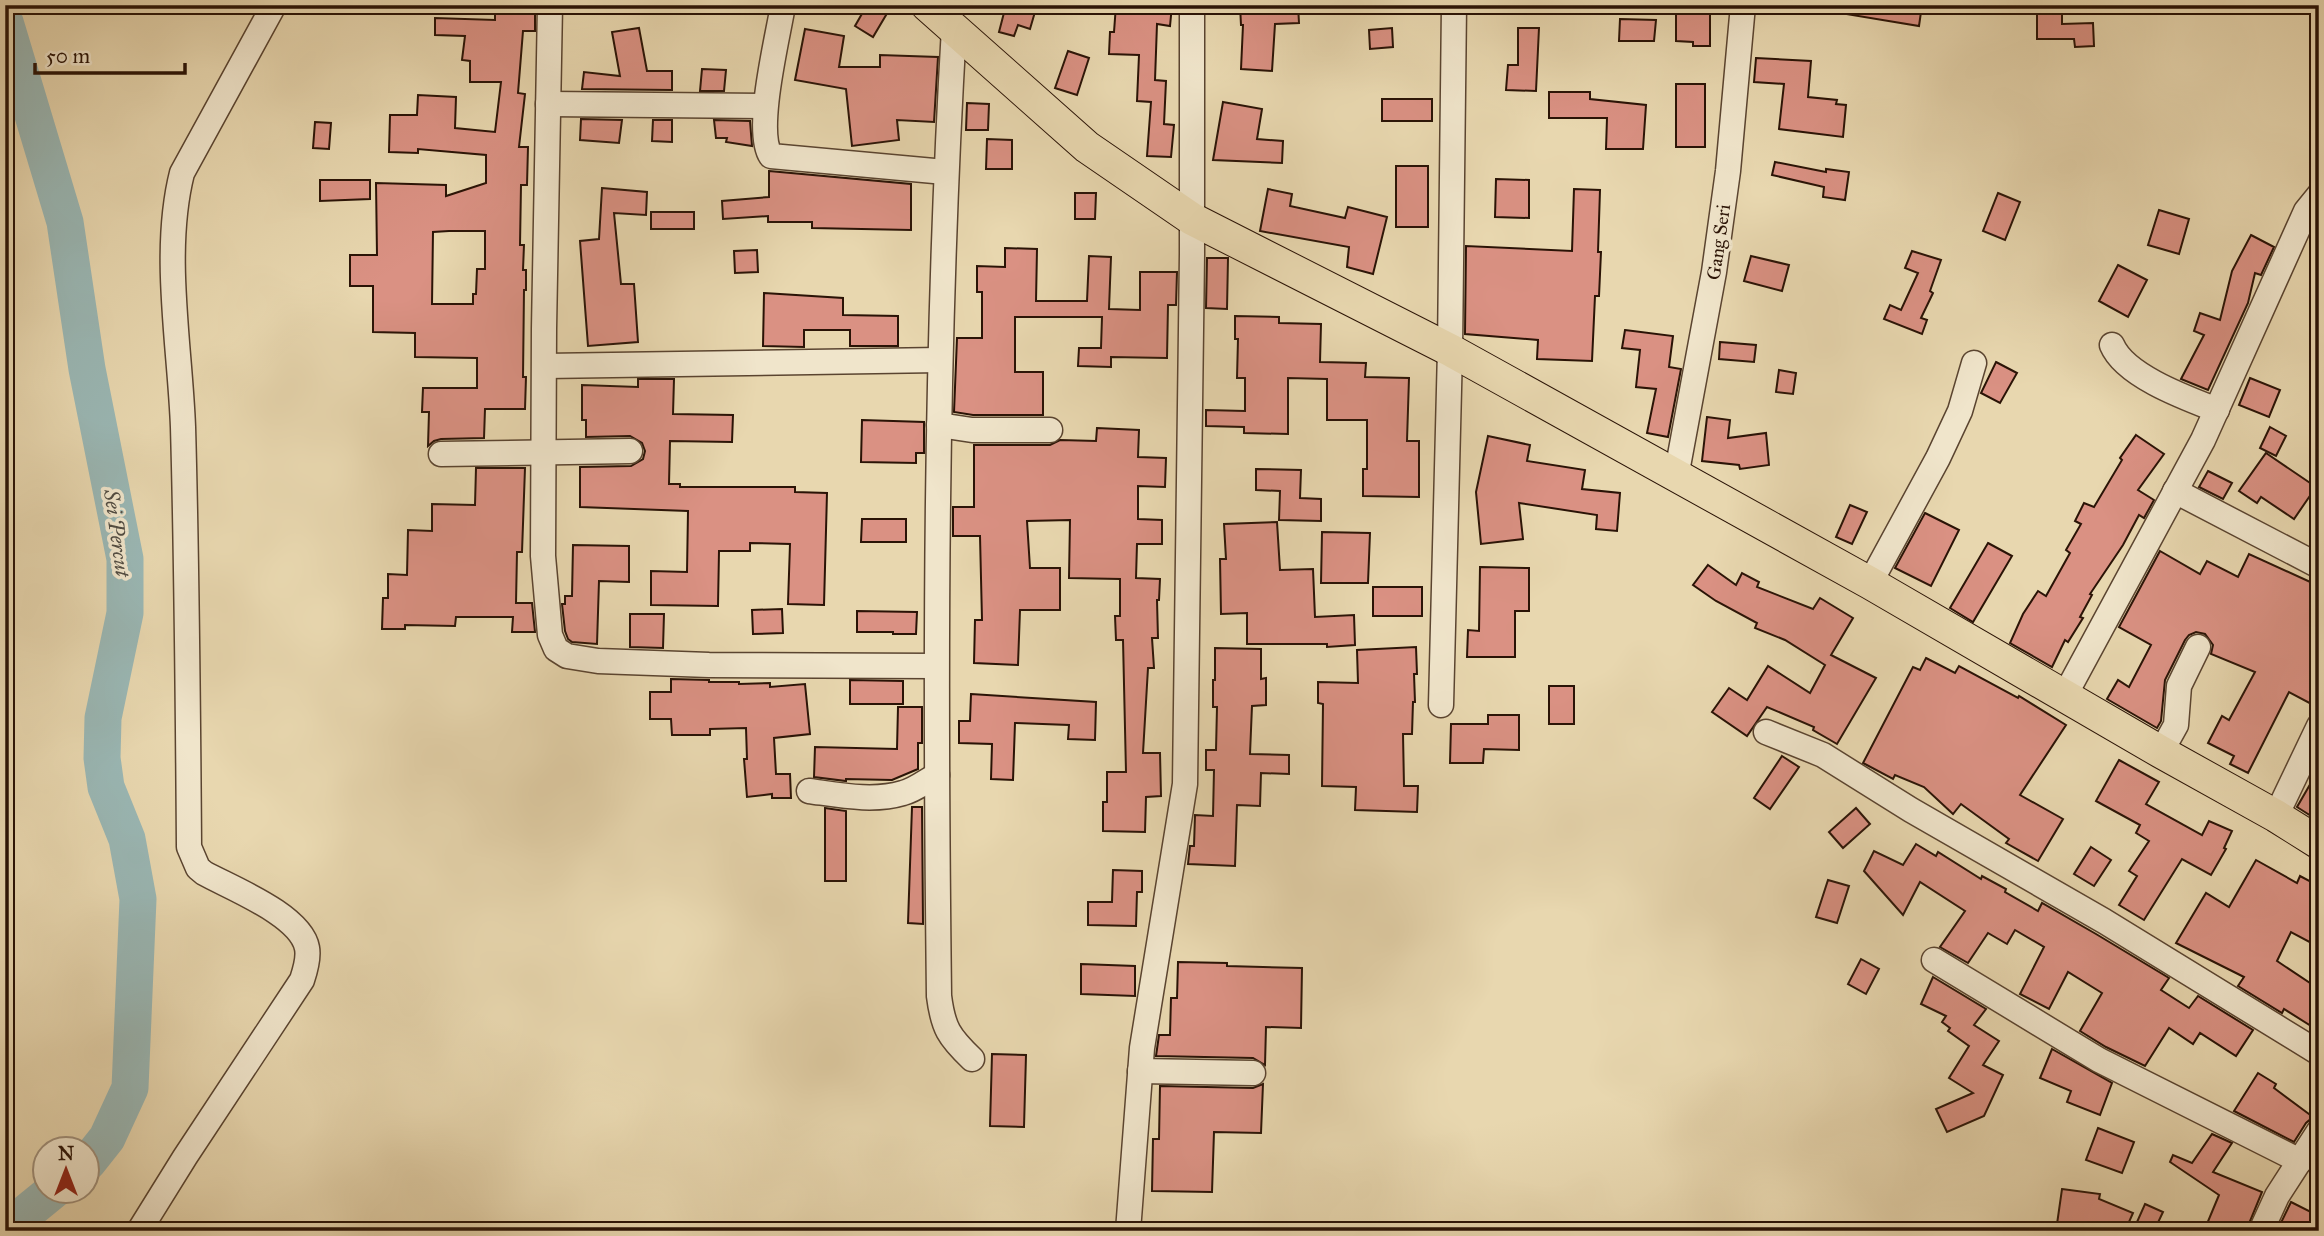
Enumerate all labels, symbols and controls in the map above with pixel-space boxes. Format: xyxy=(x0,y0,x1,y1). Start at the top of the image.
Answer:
scale bar xyxy=(35,32,186,76)
text: 50 m xyxy=(46,43,91,69)
street label: Gang Seri xyxy=(1702,203,1736,282)
water label: Sei Percut xyxy=(98,487,136,580)
north arrow xyxy=(32,1134,102,1204)
text: N xyxy=(58,1142,74,1165)

